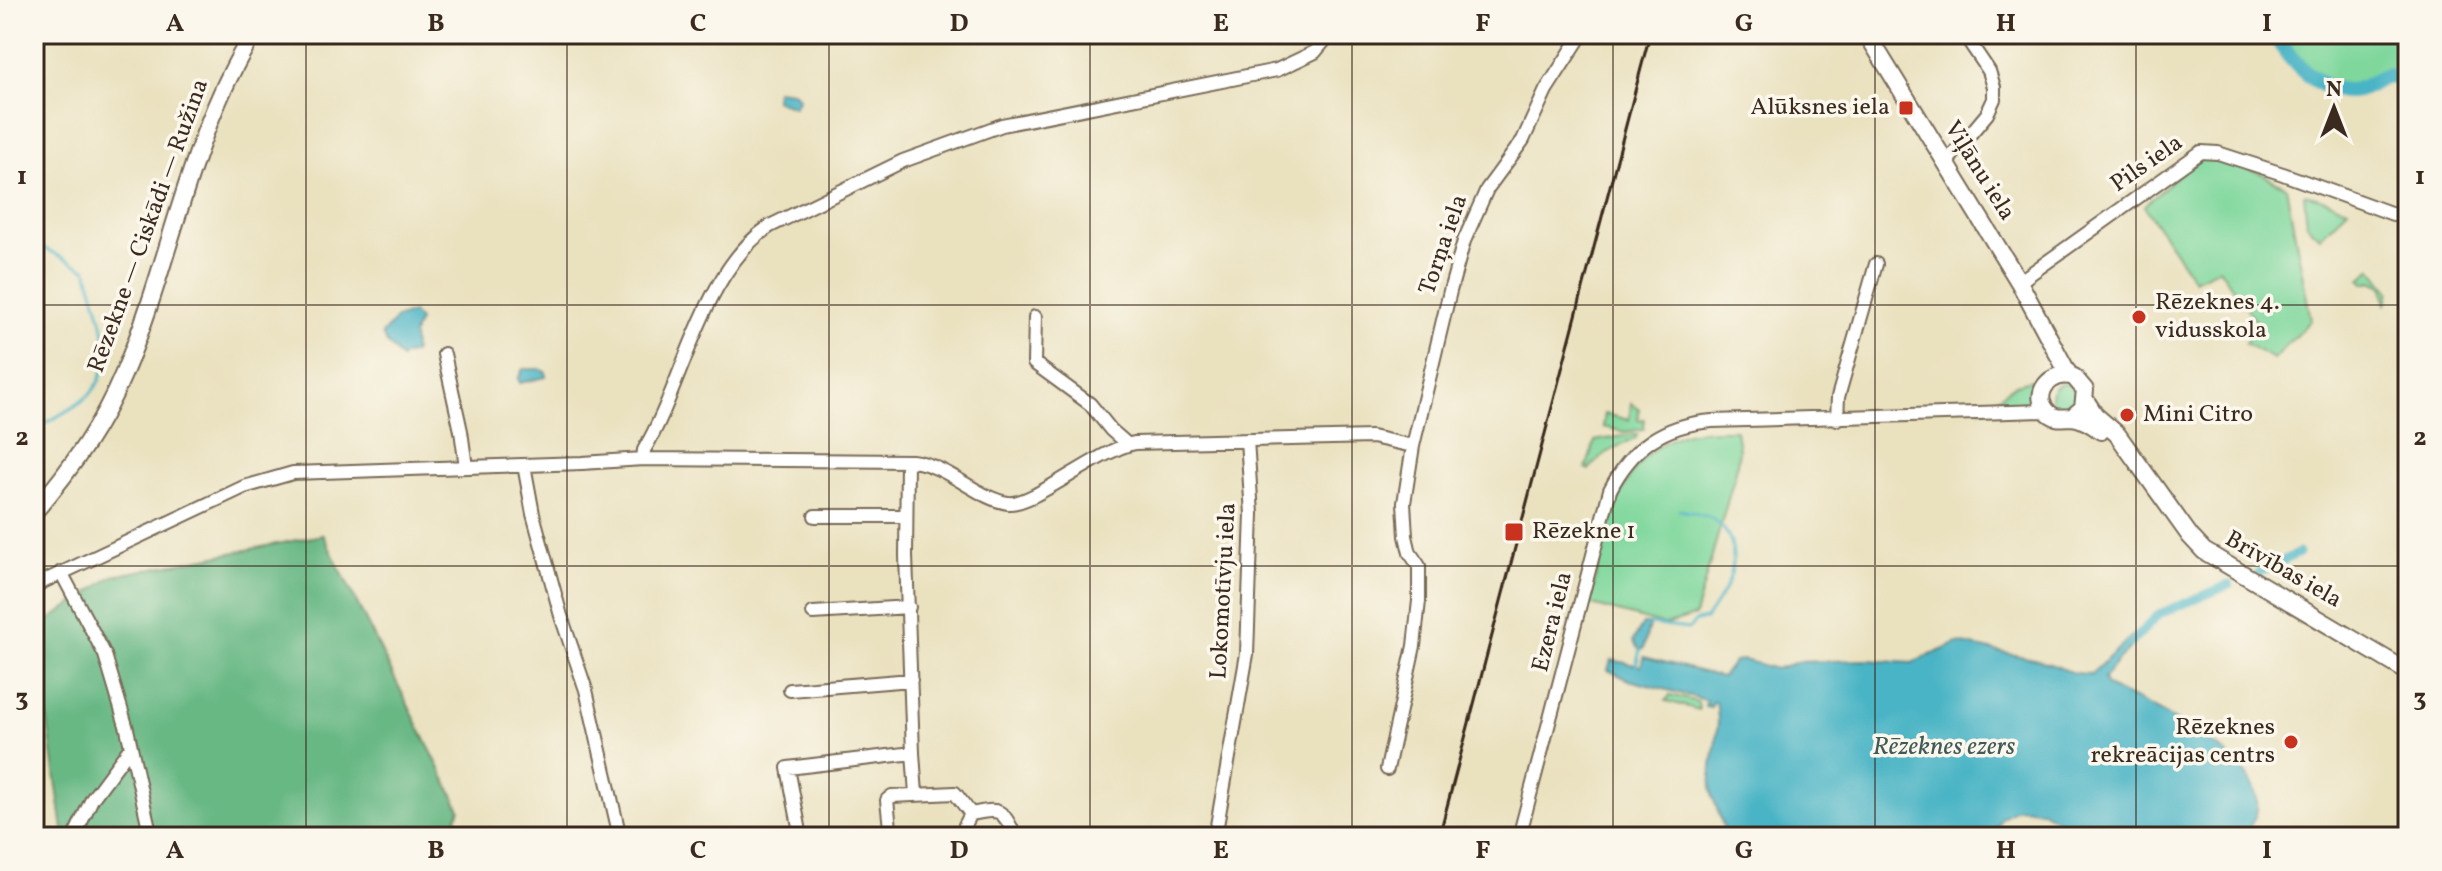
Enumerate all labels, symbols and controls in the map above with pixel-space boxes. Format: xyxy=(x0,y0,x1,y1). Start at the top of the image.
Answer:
text: A xyxy=(166,6,185,42)
text: B xyxy=(427,6,445,42)
text: C xyxy=(690,6,706,42)
text: D xyxy=(949,6,969,42)
text: E xyxy=(1213,6,1229,42)
text: F xyxy=(1475,6,1491,42)
text: G xyxy=(1735,6,1753,42)
text: H xyxy=(1996,6,2016,42)
text: I xyxy=(2262,6,2272,42)
north arrow xyxy=(2294,68,2374,148)
street label: Rēzekne — Ciskādi — Ružina xyxy=(80,74,218,378)
text: N xyxy=(2326,75,2342,106)
place label: Alūksnes iela xyxy=(1751,91,1890,125)
marker: Alūksnes iela xyxy=(1897,99,1915,117)
street label: Viļānu iela xyxy=(1935,114,2023,228)
street label: Pils iela xyxy=(2104,127,2190,201)
text: 1 xyxy=(17,159,27,195)
text: 1 xyxy=(2415,159,2425,195)
street label: Torņa iela xyxy=(1411,190,1477,300)
place label: Rēzeknes 4. vidusskola xyxy=(2155,286,2280,348)
marker: Rēzeknes 4. vidusskola xyxy=(2130,308,2148,326)
place label: Mini Citro xyxy=(2143,398,2253,432)
marker: Mini Citro xyxy=(2118,406,2136,424)
text: 2 xyxy=(15,420,29,456)
text: 2 xyxy=(2413,420,2427,456)
street label: Lokomotīvju iela xyxy=(1202,502,1246,680)
place label: Rēzekne 1 xyxy=(1532,515,1636,549)
marker: Rēzekne 1 xyxy=(1503,521,1525,543)
street label: Brīvības iela xyxy=(2218,523,2348,617)
street label: Ezera iela xyxy=(1524,568,1582,676)
text: 3 xyxy=(15,681,29,717)
text: 3 xyxy=(2413,681,2427,717)
place label: Rēzeknes rekreācijas centrs xyxy=(2090,711,2275,773)
water label: Rēzeknes ezers xyxy=(1873,729,2016,765)
marker: Rēzeknes rekreācijas centrs xyxy=(2282,733,2300,751)
text: A xyxy=(166,833,185,869)
text: B xyxy=(427,833,445,869)
text: C xyxy=(690,833,706,869)
text: D xyxy=(949,833,969,869)
text: E xyxy=(1213,833,1229,869)
text: F xyxy=(1475,833,1491,869)
text: G xyxy=(1735,833,1753,869)
text: H xyxy=(1996,833,2016,869)
text: I xyxy=(2262,833,2272,869)

